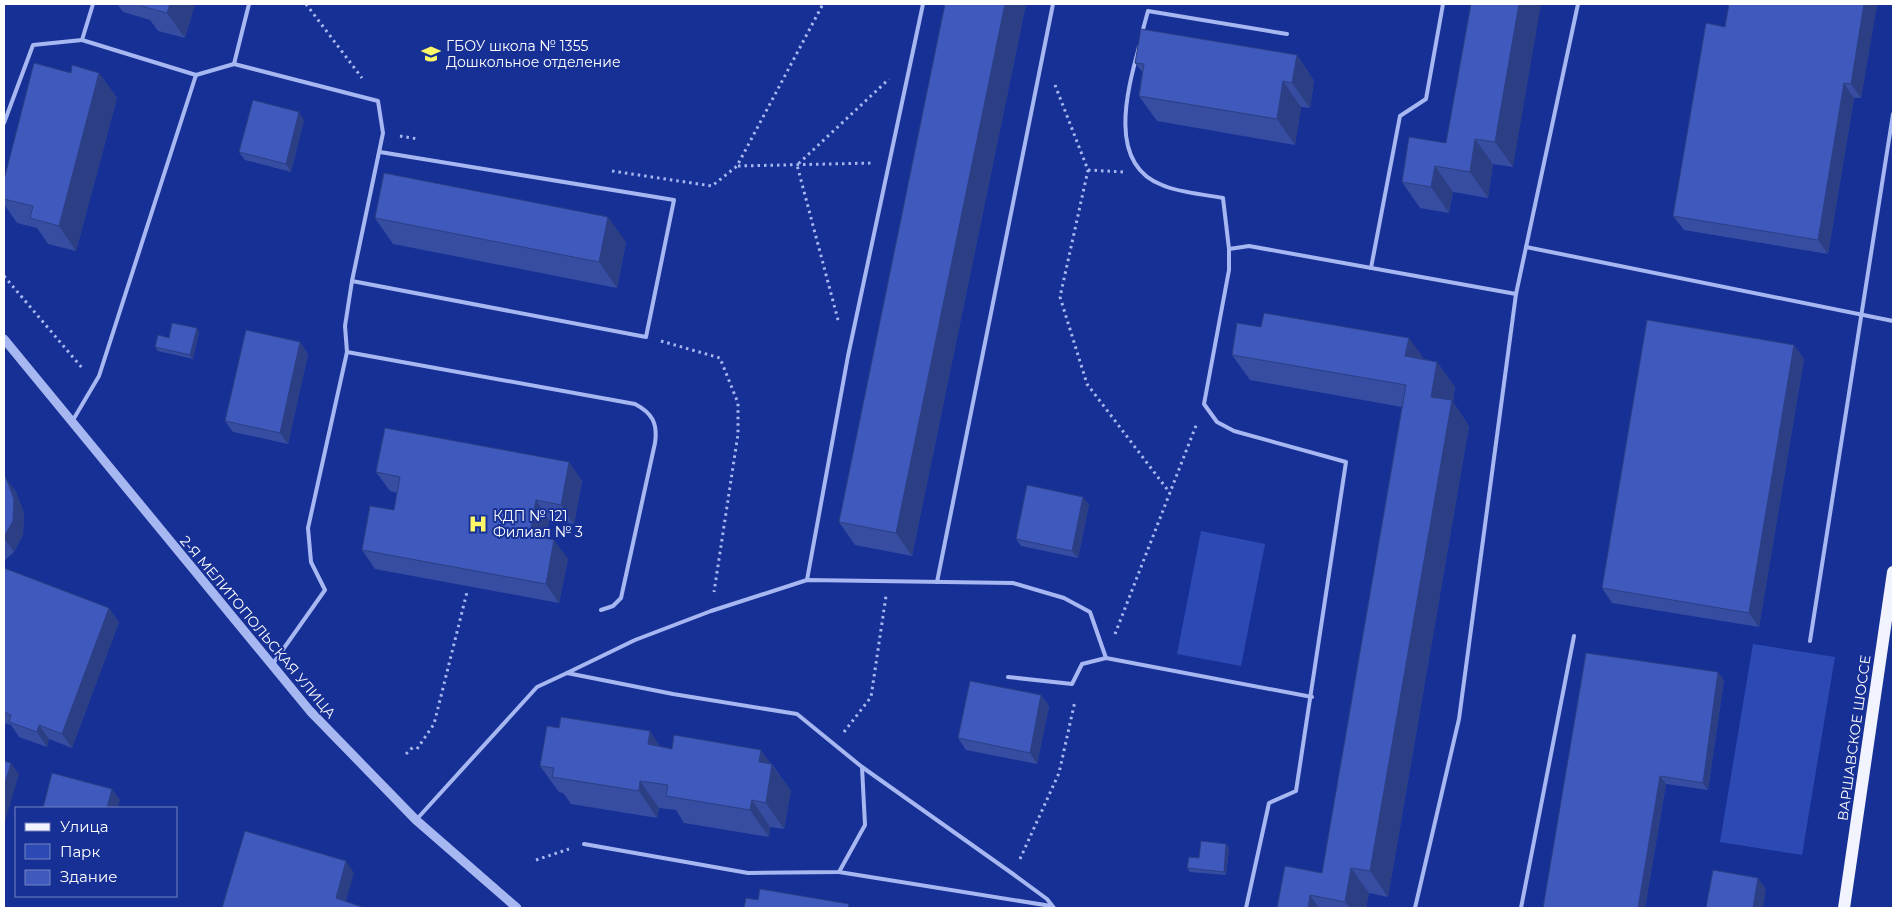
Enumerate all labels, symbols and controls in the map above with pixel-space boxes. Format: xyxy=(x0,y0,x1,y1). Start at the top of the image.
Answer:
place label: ГБОУ школа № 1355 Дошкольное отделение xyxy=(446,37,621,71)
school or university icon: ГБОУ школа № 1355 Дошкольное отделение xyxy=(420,43,442,65)
place label: КДП № 121 Филиал № 3 xyxy=(493,507,583,541)
hospital icon: КДП № 121 Филиал № 3 xyxy=(467,513,489,535)
street label: 2-Я МЕЛИТОПОЛЬСКАЯ УЛИЦА xyxy=(176,532,340,723)
street label: ВАРШАВСКОЕ ШОССЕ xyxy=(1833,654,1875,822)
legend xyxy=(15,807,178,897)
text: Улица xyxy=(60,817,108,836)
text: Парк xyxy=(60,842,100,861)
text: Здание xyxy=(60,867,118,886)

